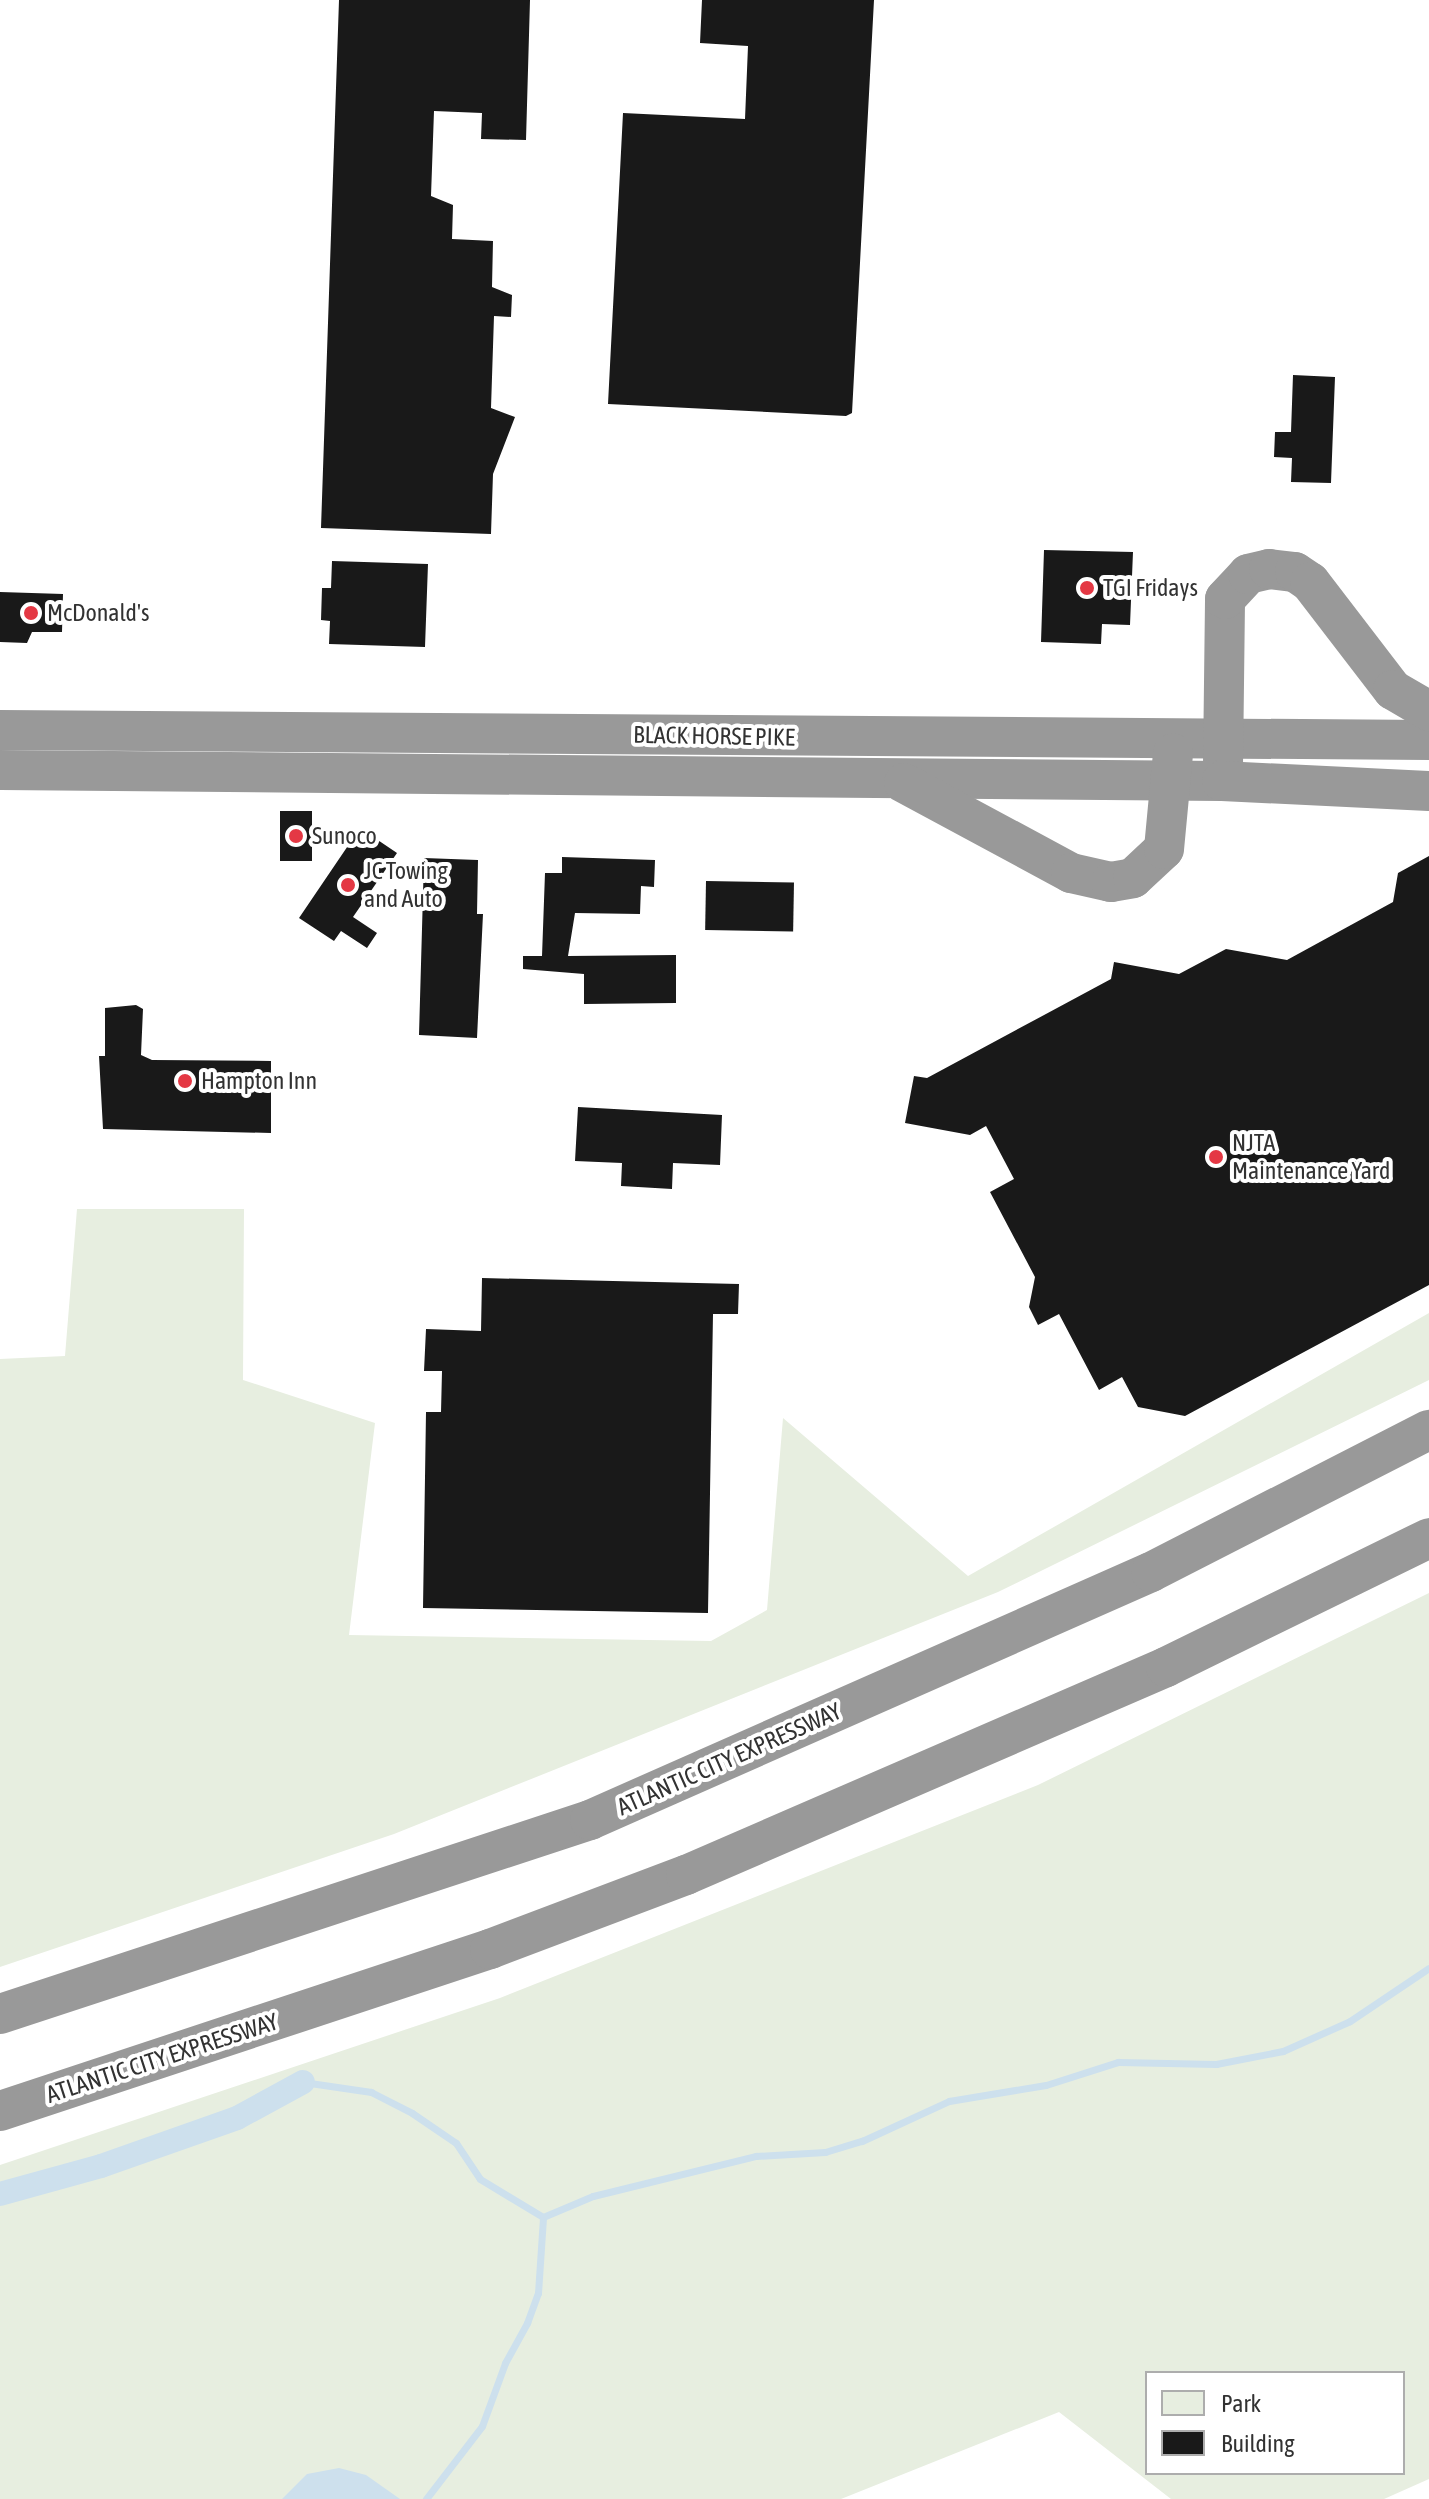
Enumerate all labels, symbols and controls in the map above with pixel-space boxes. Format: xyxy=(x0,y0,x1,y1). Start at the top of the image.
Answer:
place label: TGI Fridays xyxy=(1103,574,1198,602)
marker: TGI Fridays xyxy=(1078,579,1096,597)
place label: McDonald's xyxy=(47,599,149,627)
marker: McDonald's xyxy=(22,604,40,622)
street label: BLACK HORSE PIKE xyxy=(633,720,795,752)
place label: Sunoco xyxy=(312,822,377,850)
marker: Sunoco xyxy=(287,827,305,845)
place label: JC Towing and Auto xyxy=(364,857,448,913)
marker: JC Towing and Auto xyxy=(339,876,357,894)
place label: Hampton Inn xyxy=(201,1067,317,1095)
marker: Hampton Inn xyxy=(176,1072,194,1090)
place label: NJTA Maintenance Yard xyxy=(1232,1129,1390,1185)
marker: NJTA Maintenance Yard xyxy=(1207,1148,1225,1166)
street label: ATLANTIC CITY EXPRESSWAY xyxy=(613,1697,845,1821)
street label: ATLANTIC CITY EXPRESSWAY xyxy=(42,2007,282,2109)
legend xyxy=(1145,2371,1405,2475)
text: Park xyxy=(1221,2390,1261,2417)
text: Building xyxy=(1221,2430,1294,2457)

